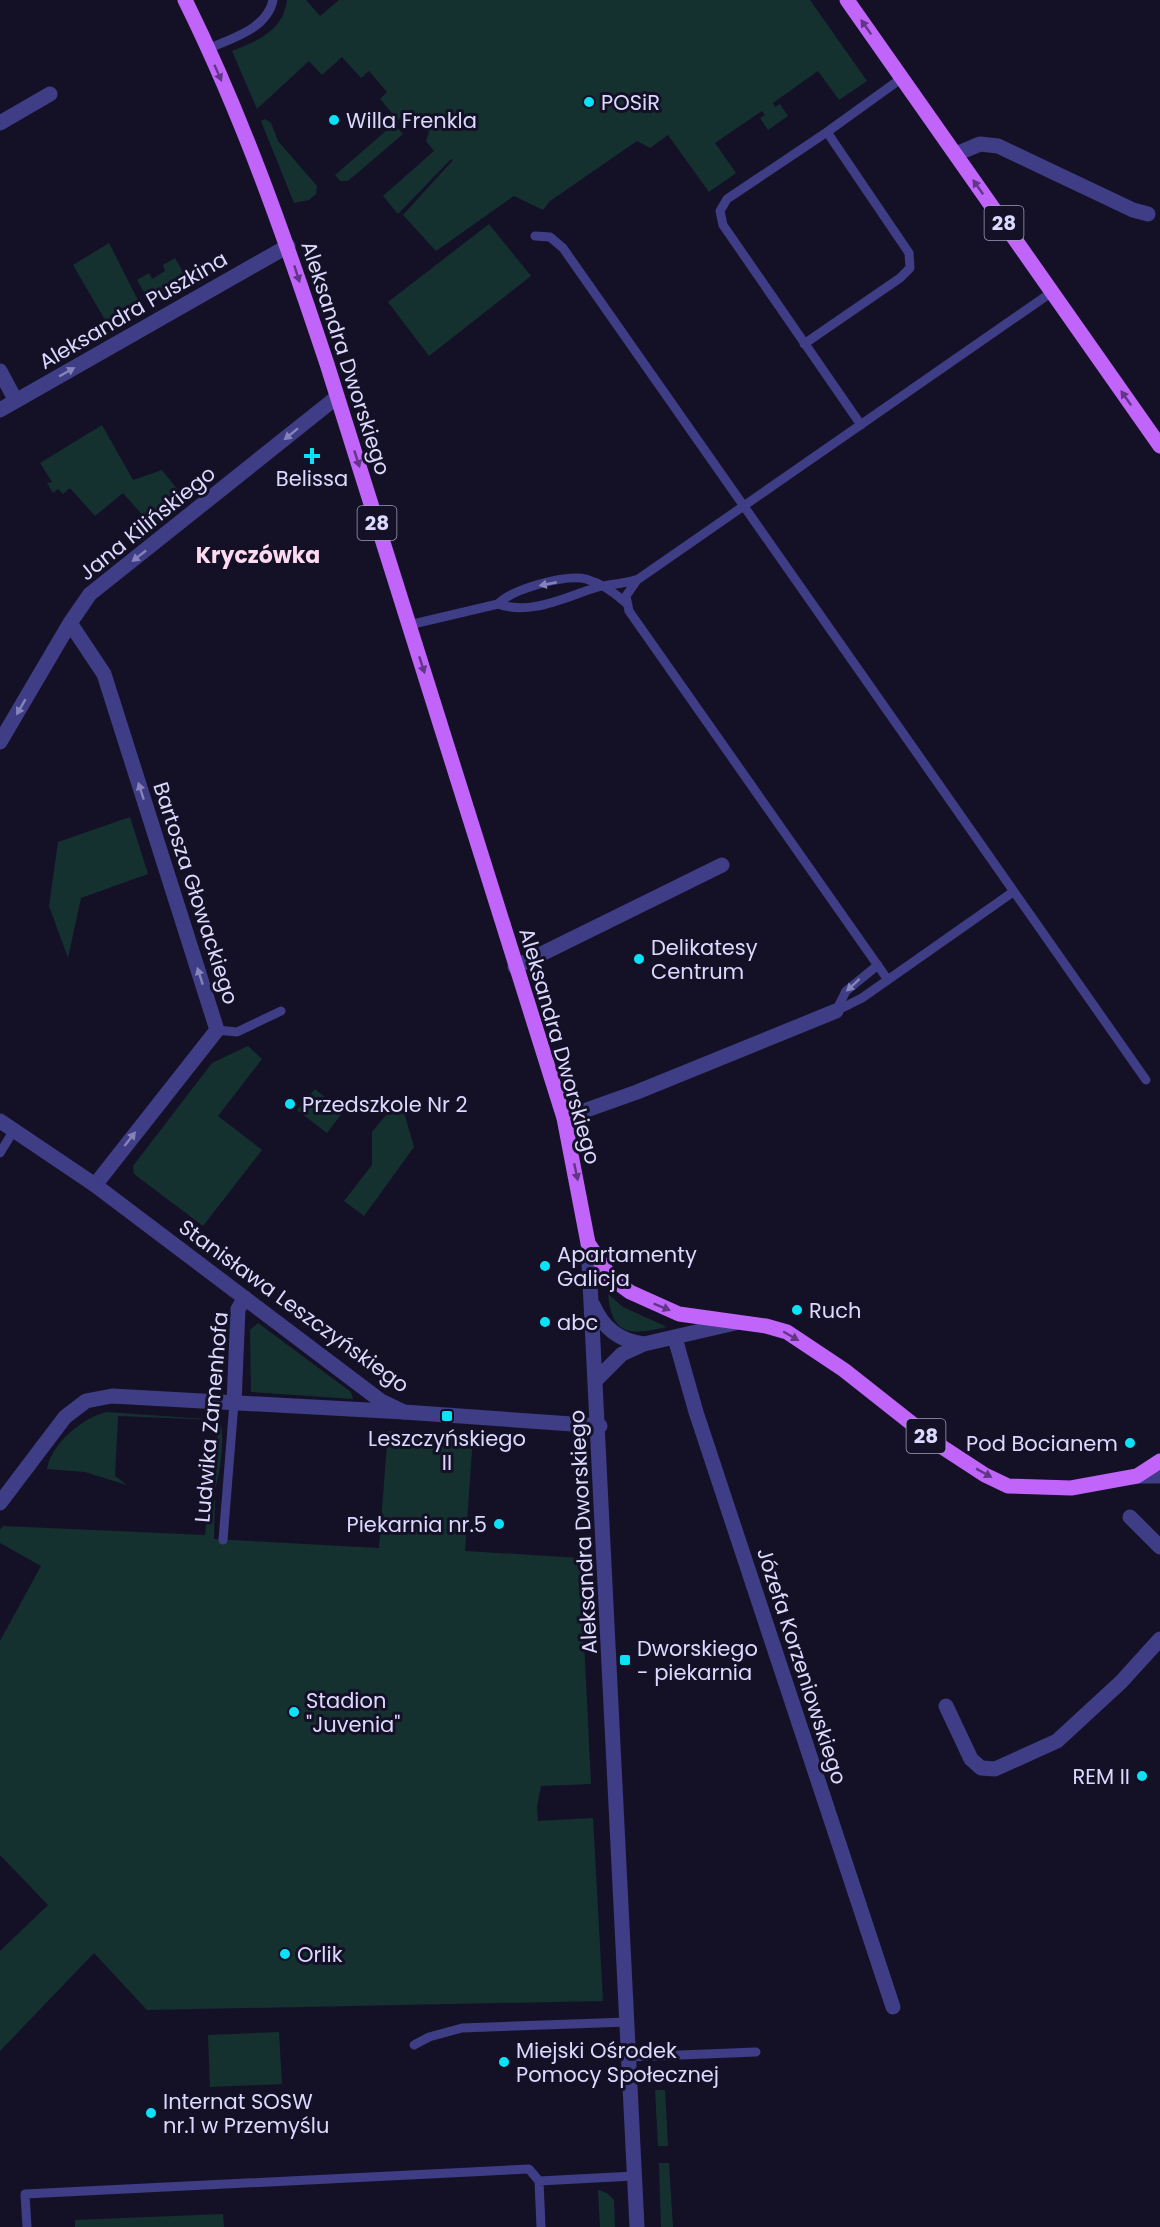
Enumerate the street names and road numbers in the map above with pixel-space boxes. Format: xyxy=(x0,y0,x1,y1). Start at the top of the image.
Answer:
road number: 28 xyxy=(984,206,1024,240)
street label: Aleksandra Dworskiego xyxy=(294,237,398,479)
street label: Aleksandra Puszkina xyxy=(33,244,233,376)
street label: Jana Kilińskiego xyxy=(73,459,221,587)
road number: 28 xyxy=(358,506,397,540)
street label: Bartosza Głowackiego xyxy=(146,778,246,1008)
street label: Aleksandra Dworskiego xyxy=(512,924,608,1168)
street label: Stanisława Leszczyńskiego xyxy=(173,1213,415,1399)
street label: Ludwika Zamenhofa xyxy=(187,1310,235,1524)
street label: Aleksandra Dworskiego xyxy=(562,1409,604,1655)
road number: 28 xyxy=(906,1419,946,1453)
street label: Józefa Korzeniowskiego xyxy=(750,1544,854,1788)

